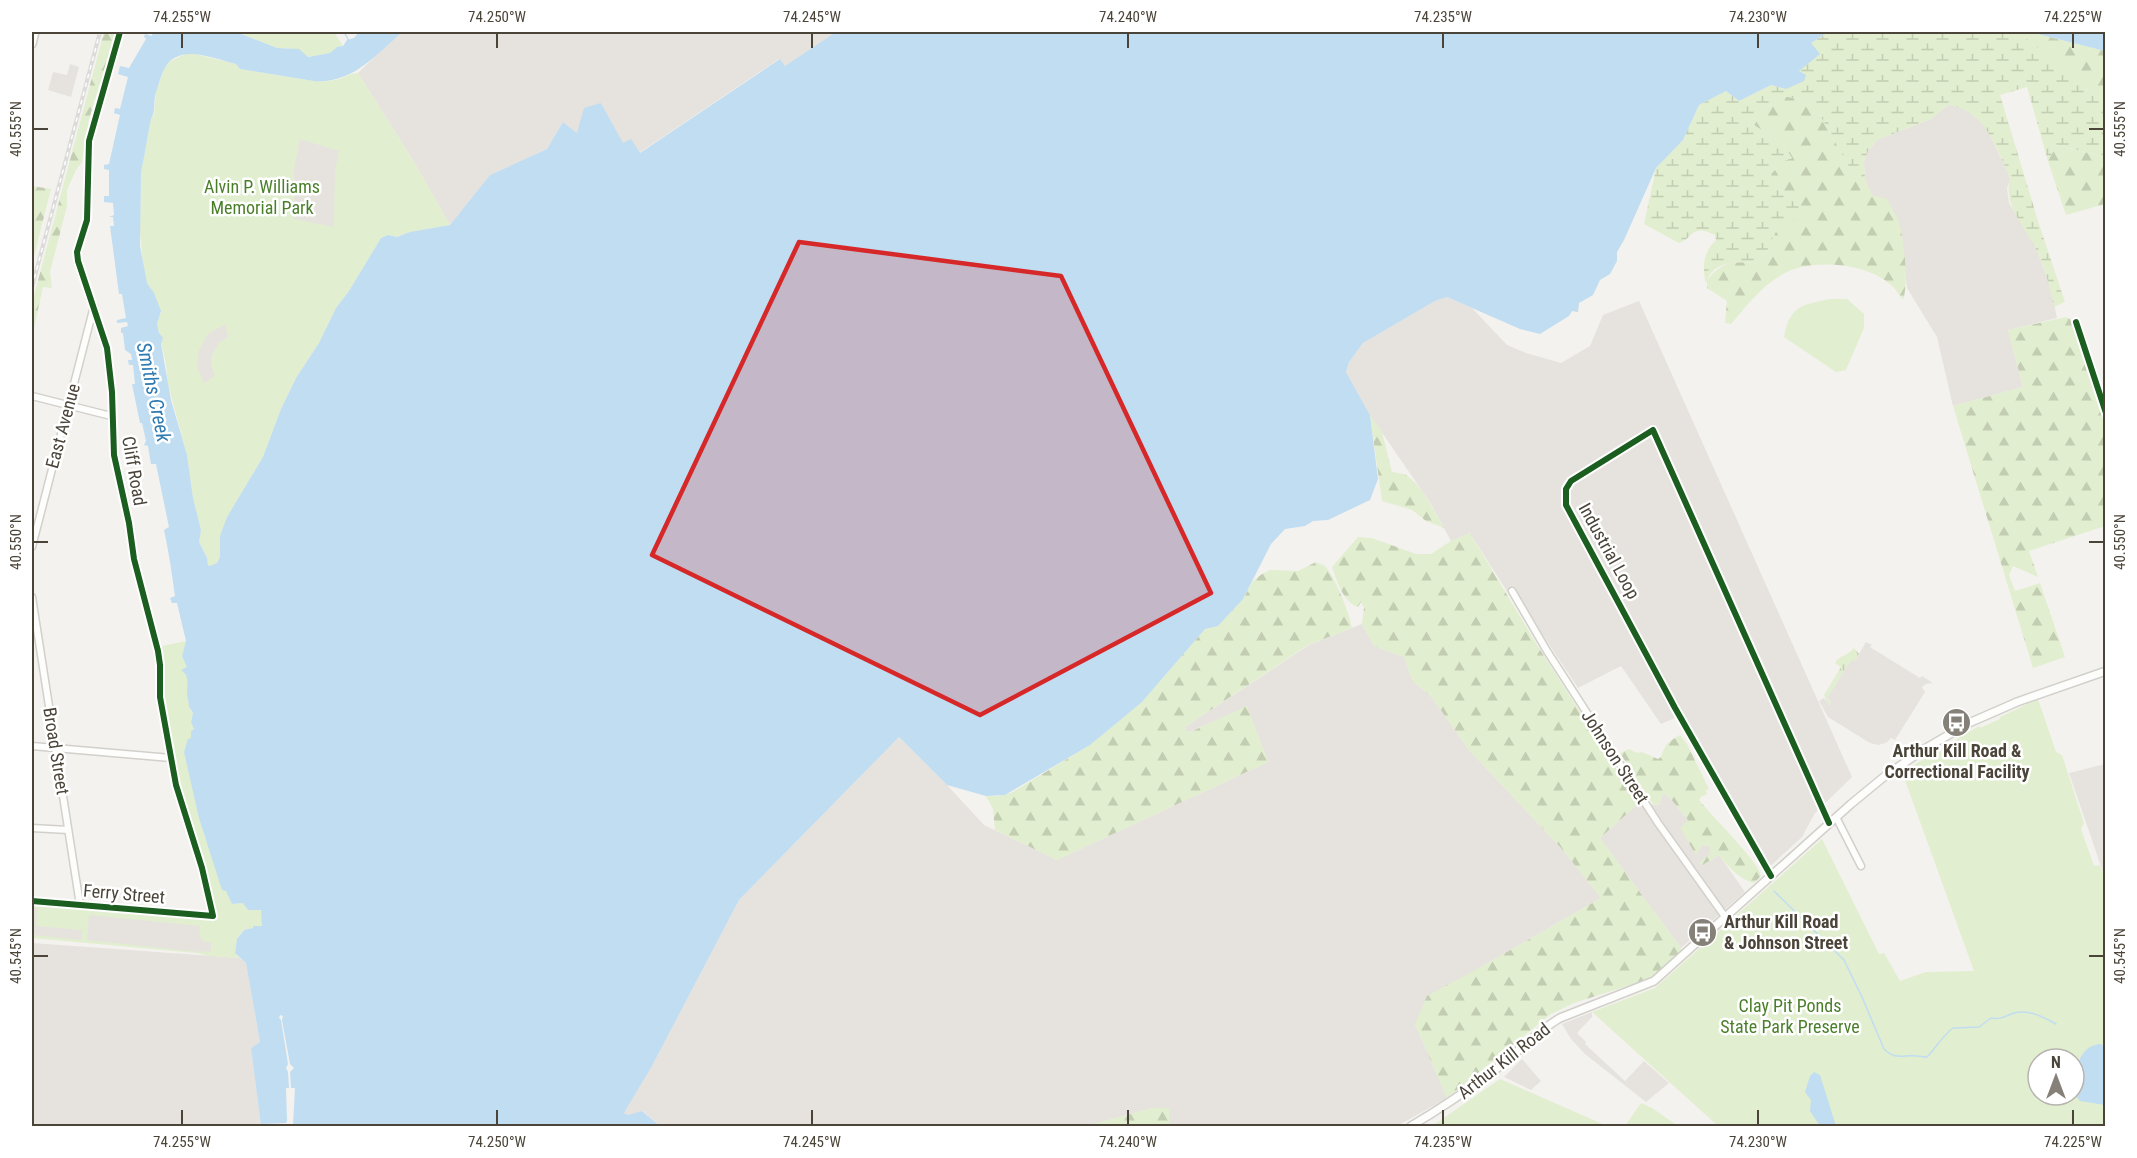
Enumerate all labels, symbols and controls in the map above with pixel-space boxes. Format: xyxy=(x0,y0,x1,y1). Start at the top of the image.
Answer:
text: 74.255°W xyxy=(153,8,212,26)
text: 74.250°W xyxy=(468,8,527,26)
text: 74.245°W xyxy=(783,8,842,26)
text: 74.240°W xyxy=(1099,8,1158,26)
text: 74.235°W xyxy=(1414,8,1473,26)
text: 74.230°W xyxy=(1729,8,1788,26)
text: 74.225°W xyxy=(2044,8,2103,26)
text: 40.555°N xyxy=(7,101,25,157)
text: 40.555°N xyxy=(2111,101,2129,157)
park label: Alvin P. Williams Memorial Park xyxy=(204,176,320,218)
water label: Smiths Creek xyxy=(132,340,177,445)
street label: East Avenue xyxy=(41,381,84,471)
street label: Cliff Road xyxy=(118,435,151,507)
street label: Industrial Loop xyxy=(1574,499,1644,602)
text: 40.550°N xyxy=(7,514,25,570)
text: 40.550°N xyxy=(2111,514,2129,570)
street label: Broad Street xyxy=(39,706,74,796)
street label: Johnson Street xyxy=(1577,706,1653,807)
bus stop icon: Arthur Kill Road & Correctional Facility xyxy=(1941,706,1973,738)
place label: Arthur Kill Road & Correctional Facility xyxy=(1884,740,2030,782)
street label: Ferry Street xyxy=(82,879,166,908)
place label: Arthur Kill Road & Johnson Street xyxy=(1724,911,1848,953)
bus stop icon: Arthur Kill Road & Johnson Street xyxy=(1687,916,1719,948)
text: 40.545°N xyxy=(7,928,25,984)
text: 40.545°N xyxy=(2111,928,2129,984)
park label: Clay Pit Ponds State Park Preserve xyxy=(1720,995,1860,1037)
street label: Arthur Kill Road xyxy=(1453,1018,1554,1103)
north arrow xyxy=(2026,1047,2086,1107)
text: N xyxy=(2051,1053,2061,1072)
text: 74.255°W xyxy=(153,1133,212,1151)
text: 74.250°W xyxy=(468,1133,527,1151)
text: 74.245°W xyxy=(783,1133,842,1151)
text: 74.240°W xyxy=(1099,1133,1158,1151)
text: 74.235°W xyxy=(1414,1133,1473,1151)
text: 74.230°W xyxy=(1729,1133,1788,1151)
text: 74.225°W xyxy=(2044,1133,2103,1151)

